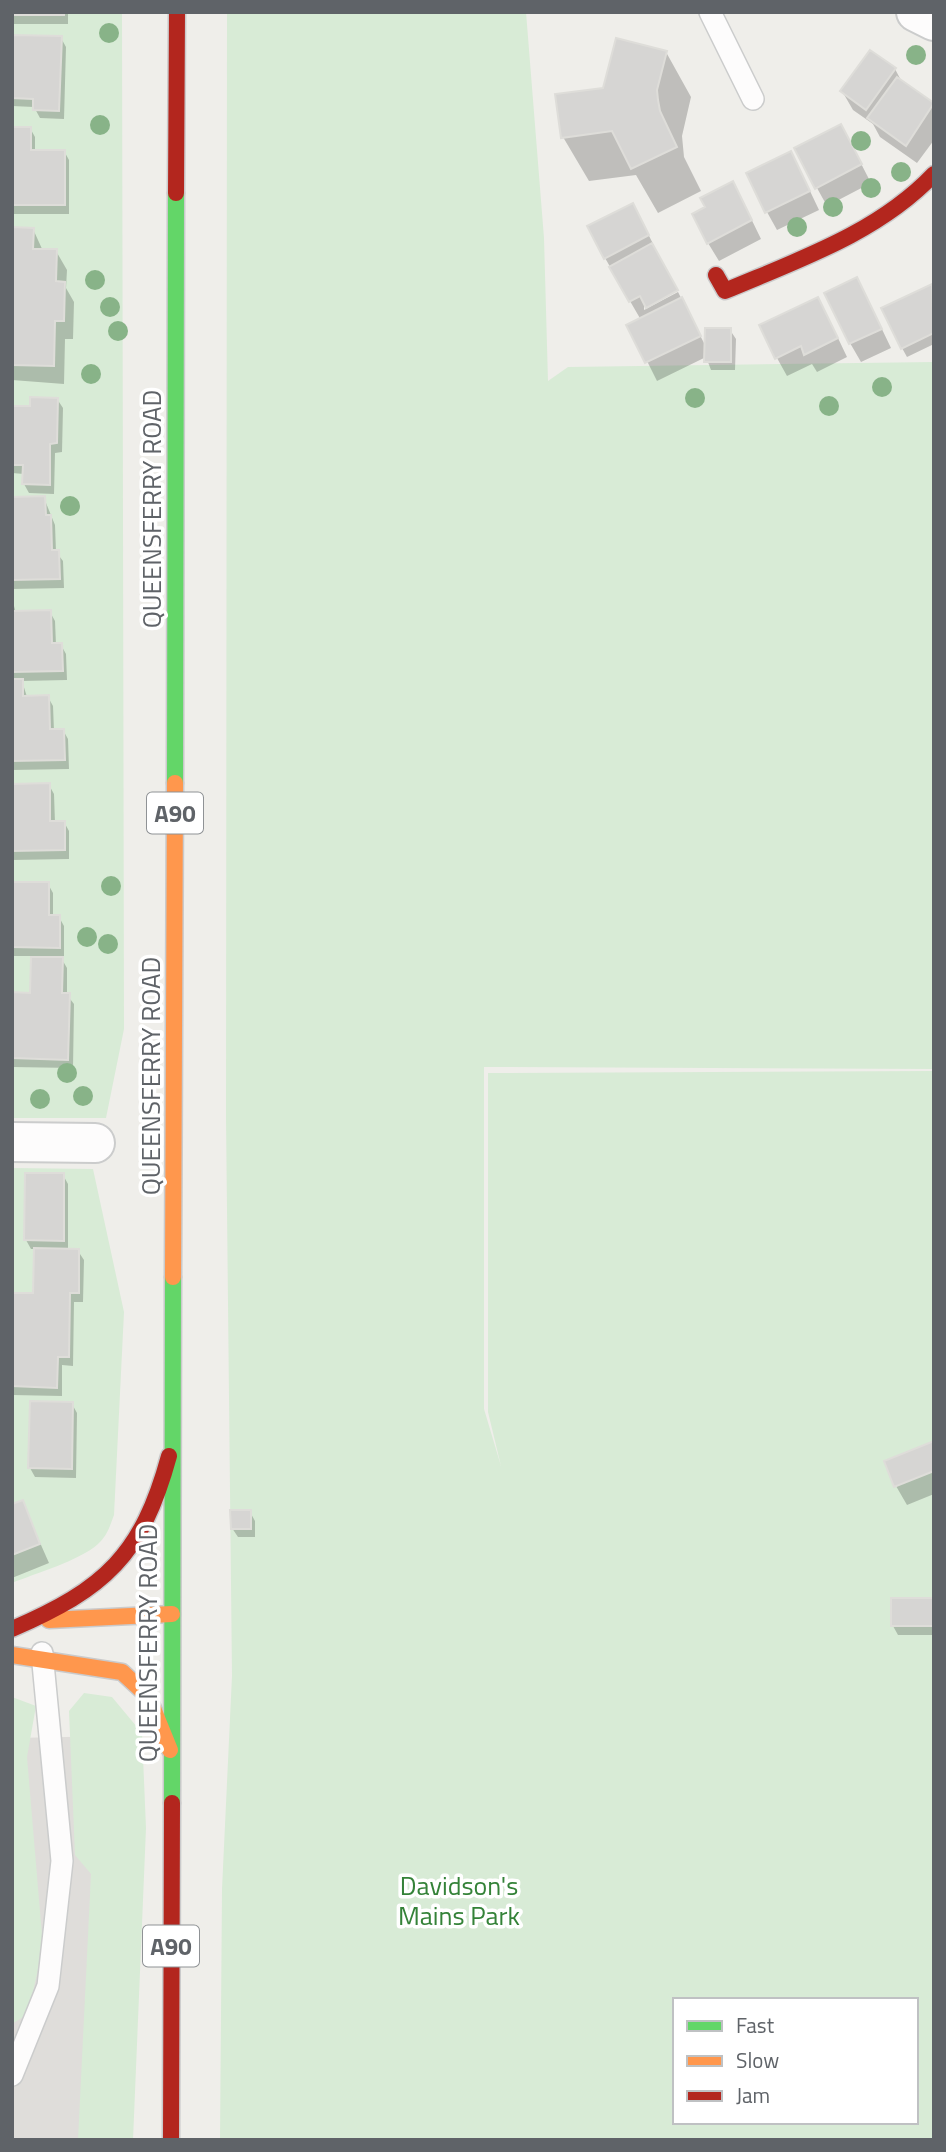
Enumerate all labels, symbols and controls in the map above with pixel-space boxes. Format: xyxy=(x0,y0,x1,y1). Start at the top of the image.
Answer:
street label: QUEENSFERRY ROAD xyxy=(132,390,171,628)
road number: A90 xyxy=(147,792,203,834)
street label: QUEENSFERRY ROAD xyxy=(131,957,170,1195)
street label: QUEENSFERRY ROAD xyxy=(128,1524,167,1762)
park label: Davidson's Mains Park xyxy=(398,1866,520,1935)
road number: A90 xyxy=(143,1926,199,1966)
legend xyxy=(673,1998,918,2124)
text: Fast xyxy=(736,2009,775,2041)
text: Slow xyxy=(736,2044,779,2076)
text: Jam xyxy=(736,2079,770,2111)

